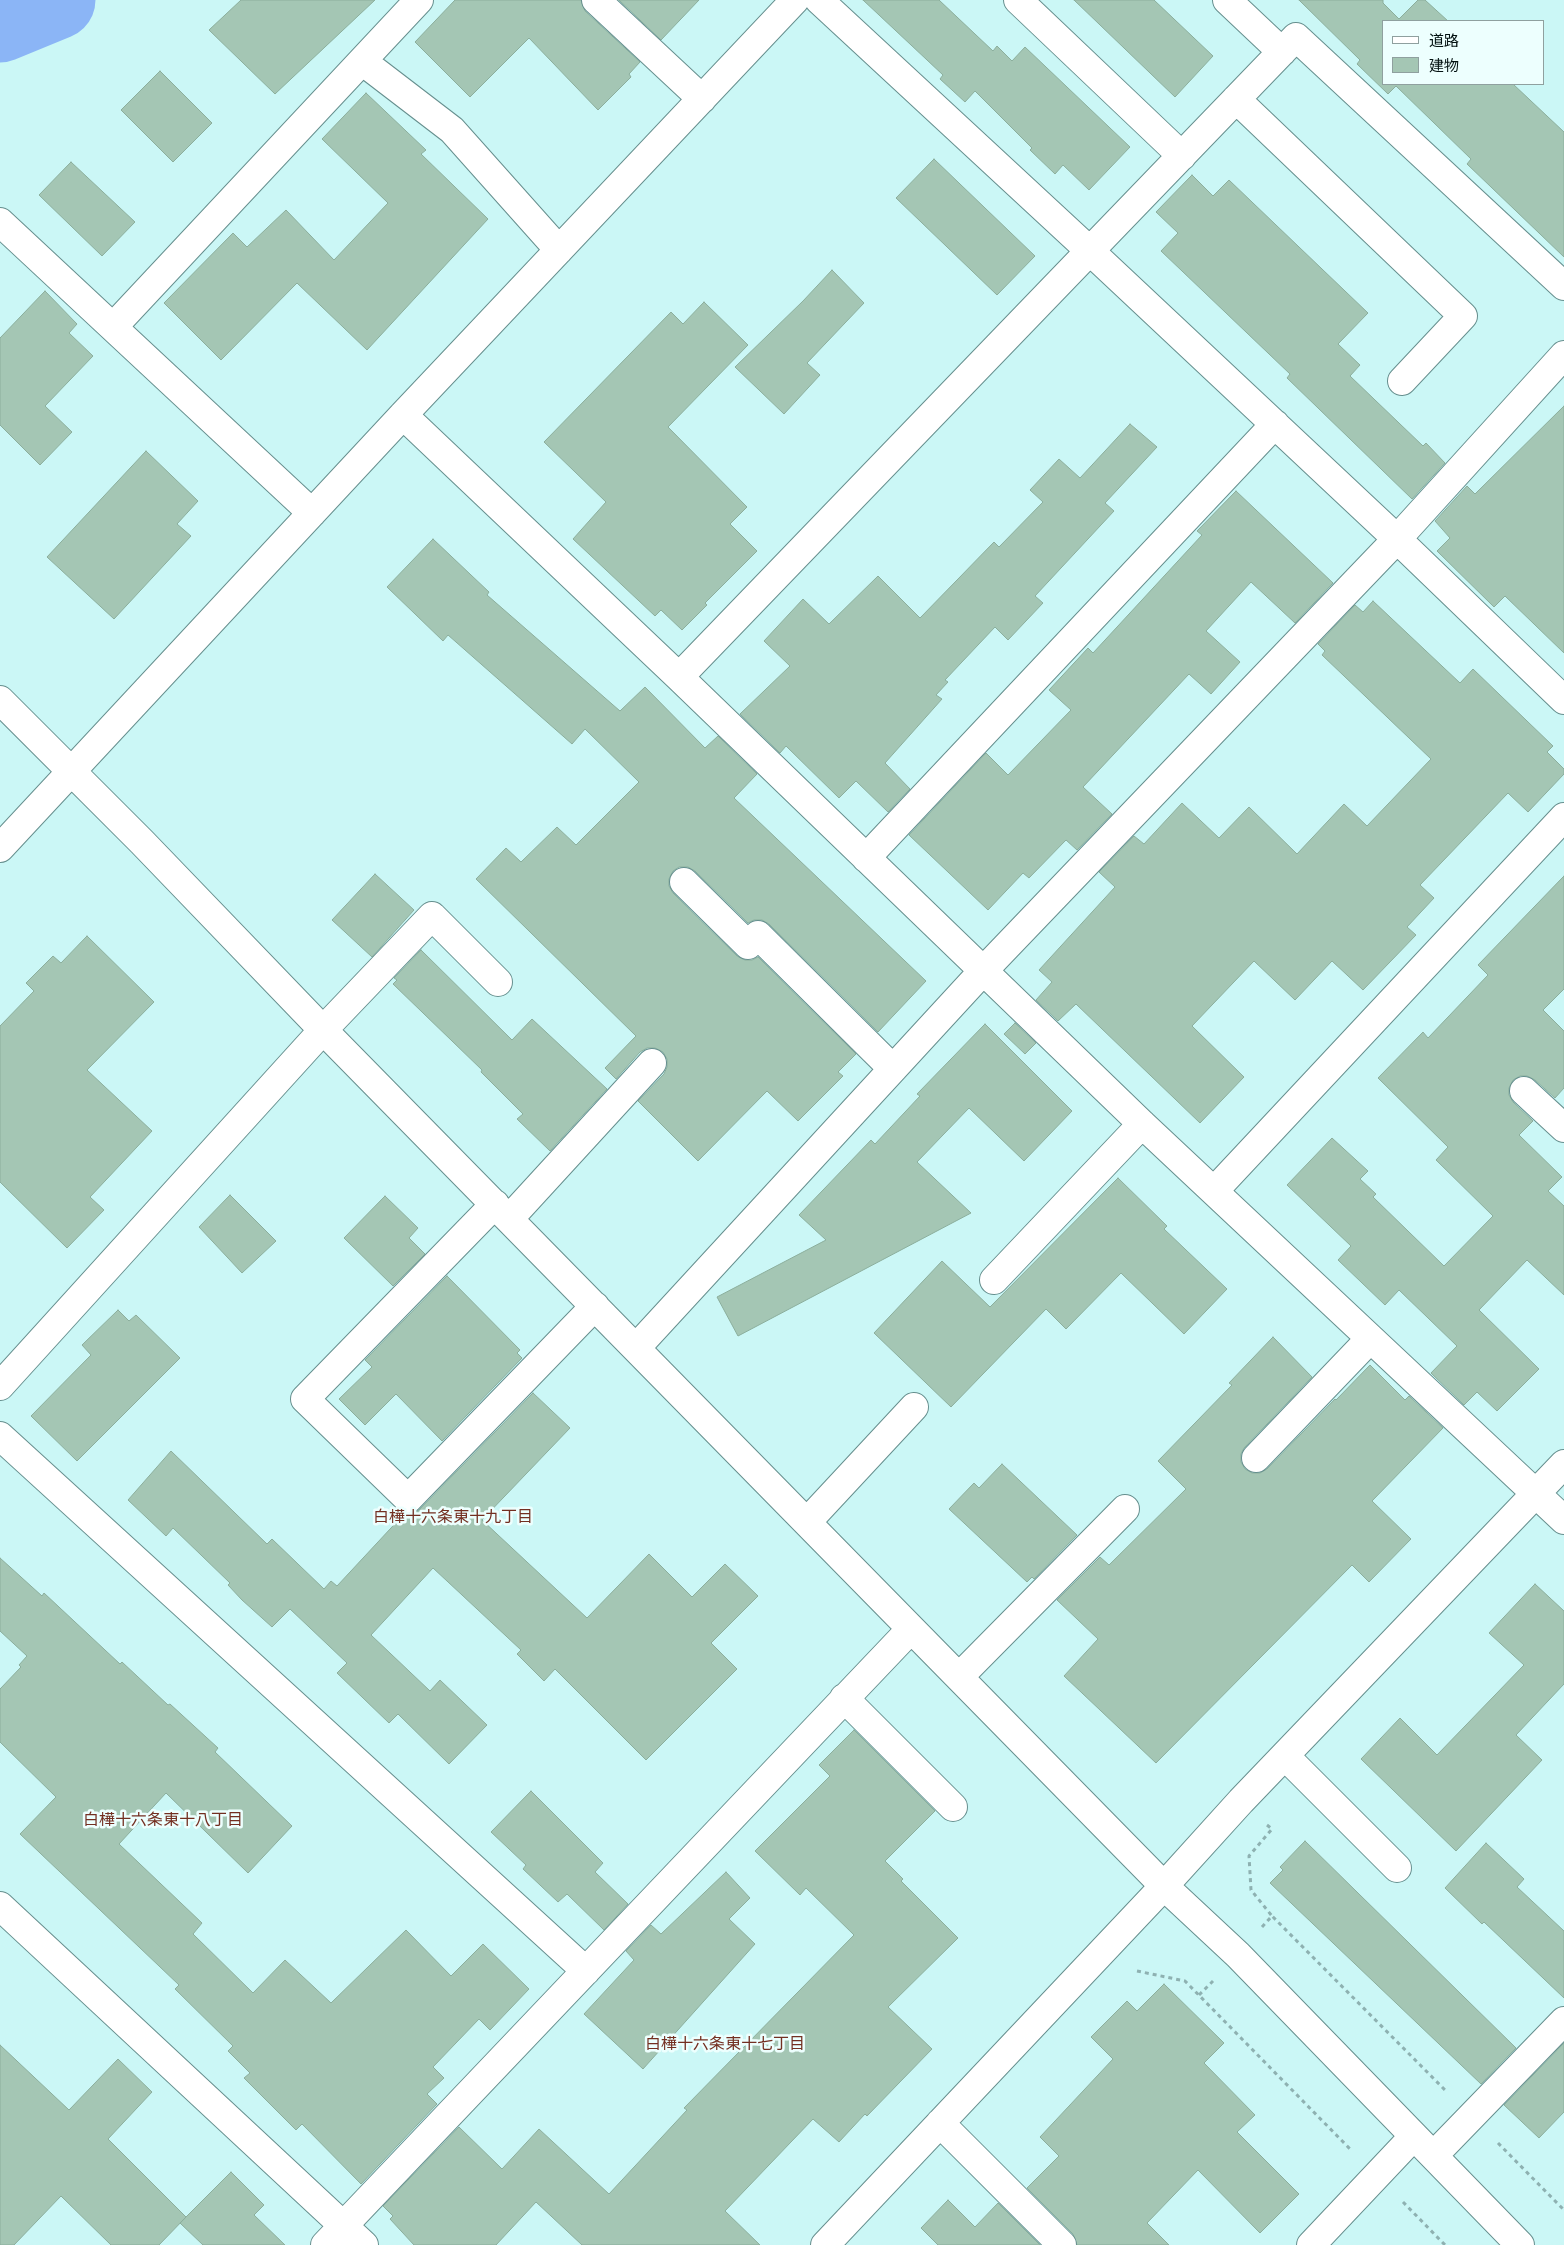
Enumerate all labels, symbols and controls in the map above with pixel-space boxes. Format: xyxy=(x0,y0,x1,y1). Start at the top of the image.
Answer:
legend xyxy=(1382,20,1544,85)
text: 道路 xyxy=(1429,32,1459,50)
text: 建物 xyxy=(1429,57,1459,75)
district label: 白樺十六条東十九丁目 xyxy=(373,1508,533,1528)
district label: 白樺十六条東十八丁目 xyxy=(83,1811,243,1831)
district label: 白樺十六条東十七丁目 xyxy=(645,2035,805,2055)

